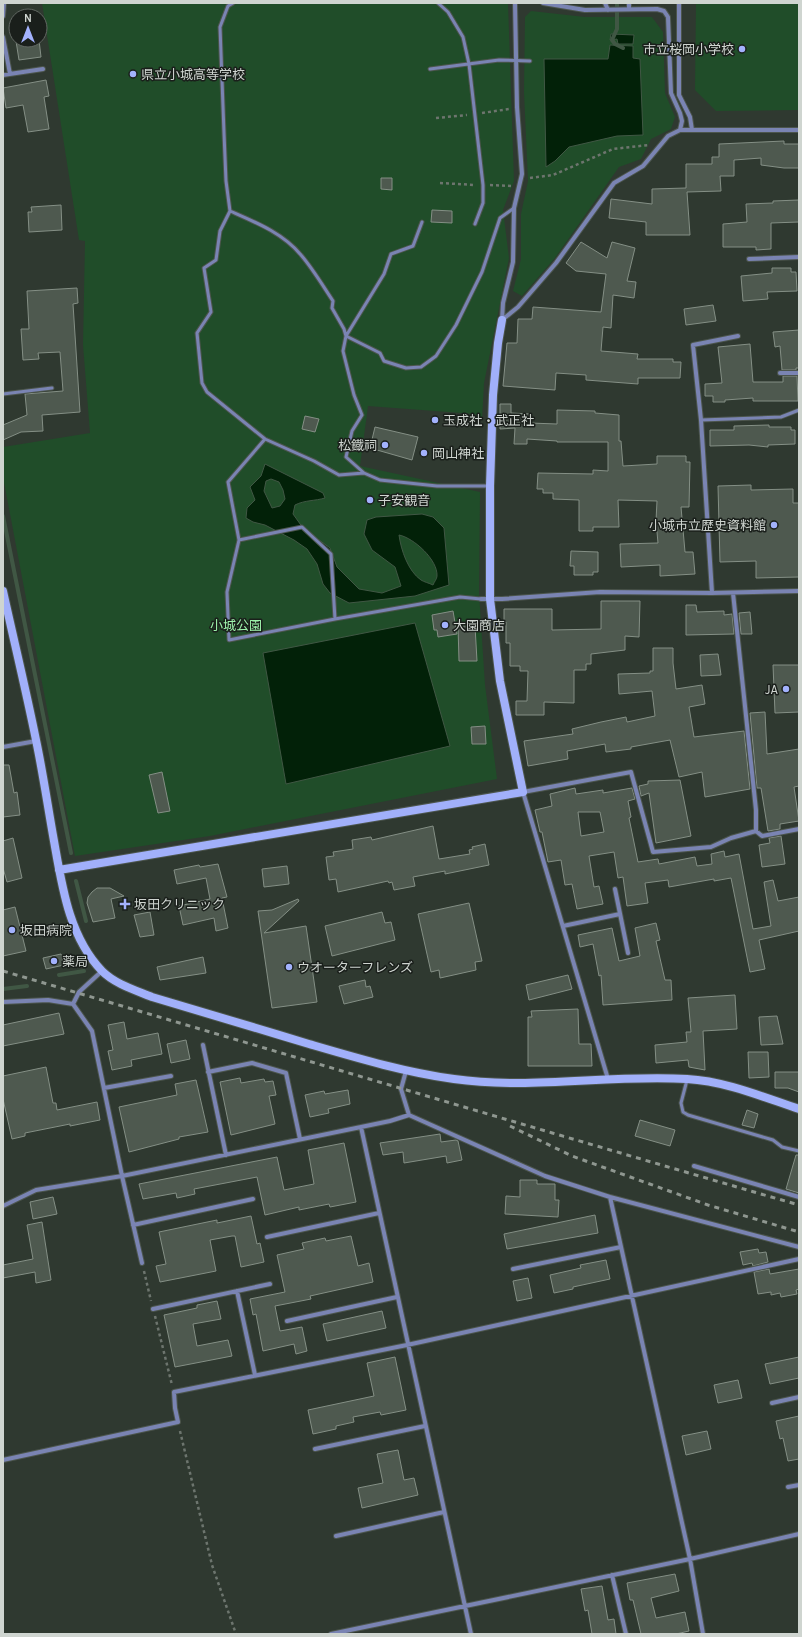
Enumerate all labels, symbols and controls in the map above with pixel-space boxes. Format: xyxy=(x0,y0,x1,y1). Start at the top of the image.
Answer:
north arrow xyxy=(8,8,48,48)
text: N xyxy=(24,12,32,25)
place label: 市立桜岡小学校 xyxy=(643,42,734,57)
marker: 市立桜岡小学校 xyxy=(737,44,747,54)
place label: 県立小城高等学校 xyxy=(141,67,245,82)
marker: 県立小城高等学校 xyxy=(128,69,138,79)
place label: 玉成社・武正社 xyxy=(443,413,534,428)
marker: 玉成社・武正社 xyxy=(430,415,440,425)
place label: 松鐡祠 xyxy=(338,438,377,453)
marker: 松鐡祠 xyxy=(380,440,390,450)
place label: 岡山神社 xyxy=(432,446,484,461)
marker: 岡山神社 xyxy=(419,448,429,458)
place label: 子安観音 xyxy=(378,493,430,508)
marker: 子安観音 xyxy=(365,495,375,505)
place label: 小城市立歴史資料館 xyxy=(649,518,766,533)
marker: 小城市立歴史資料館 xyxy=(769,520,779,530)
park label: 小城公園 xyxy=(210,618,262,633)
place label: 大園商店 xyxy=(453,618,505,633)
marker: 大園商店 xyxy=(440,620,450,630)
place label: JA xyxy=(765,682,779,697)
marker: JA xyxy=(781,684,791,694)
place label: 坂田クリニック xyxy=(134,897,225,912)
marker: 坂田クリニック xyxy=(119,898,131,910)
place label: 坂田病院 xyxy=(20,923,72,938)
marker: 坂田病院 xyxy=(7,925,17,935)
place label: 薬局 xyxy=(62,954,88,969)
marker: 薬局 xyxy=(49,956,59,966)
place label: ウオーターフレンズ xyxy=(297,960,413,975)
marker: ウオーターフレンズ xyxy=(284,962,294,972)

